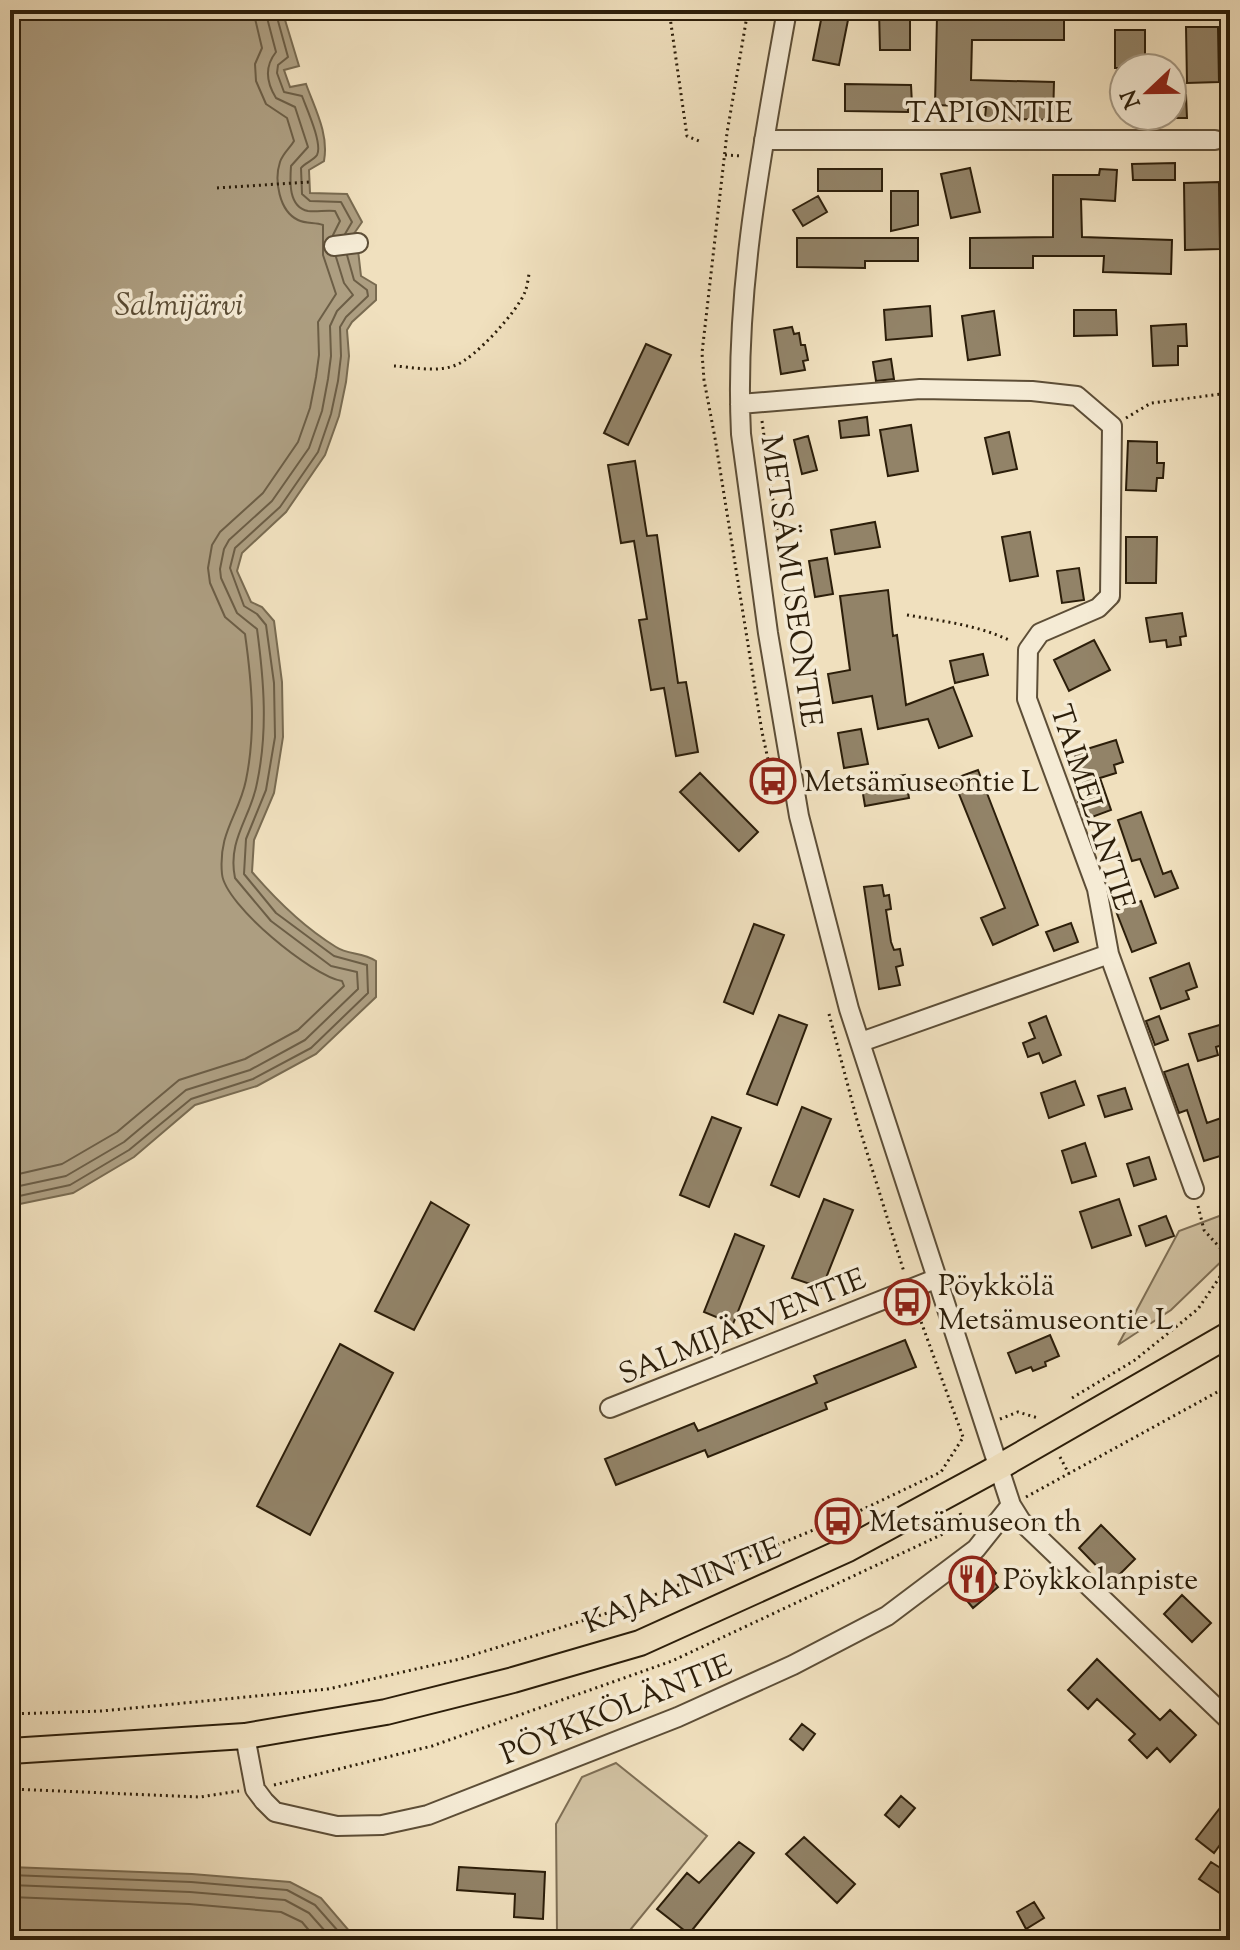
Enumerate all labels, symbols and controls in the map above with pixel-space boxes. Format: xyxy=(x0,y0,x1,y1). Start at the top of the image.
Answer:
north arrow xyxy=(1108,52,1188,132)
text: N xyxy=(1114,84,1150,113)
street label: TAPIONTIE xyxy=(905,93,1073,136)
water label: Salmijärvi xyxy=(115,284,243,330)
street label: METSÄMUSEONTIE xyxy=(748,433,831,730)
street label: TAIMELANTIE xyxy=(1037,699,1144,916)
bus stop icon: Metsämuseontie L xyxy=(749,757,797,805)
place label: Metsämuseontie L xyxy=(804,762,1039,805)
street label: SALMIJÄRVENTIE xyxy=(613,1259,873,1398)
place label: Pöykkölä Metsämuseontie L xyxy=(938,1266,1173,1343)
bus stop icon: Pöykkölä Metsämuseontie L xyxy=(883,1278,931,1326)
bus stop icon: Metsämuseon th xyxy=(814,1497,862,1545)
place label: Metsämuseon th xyxy=(869,1502,1082,1545)
street label: KAJAANINTIE xyxy=(578,1528,788,1647)
restaurant icon: Pöykkolanpiste xyxy=(948,1555,996,1603)
place label: Pöykkolanpiste xyxy=(1003,1560,1198,1603)
street label: PÖYKKÖLÄNTIE xyxy=(495,1645,739,1777)

